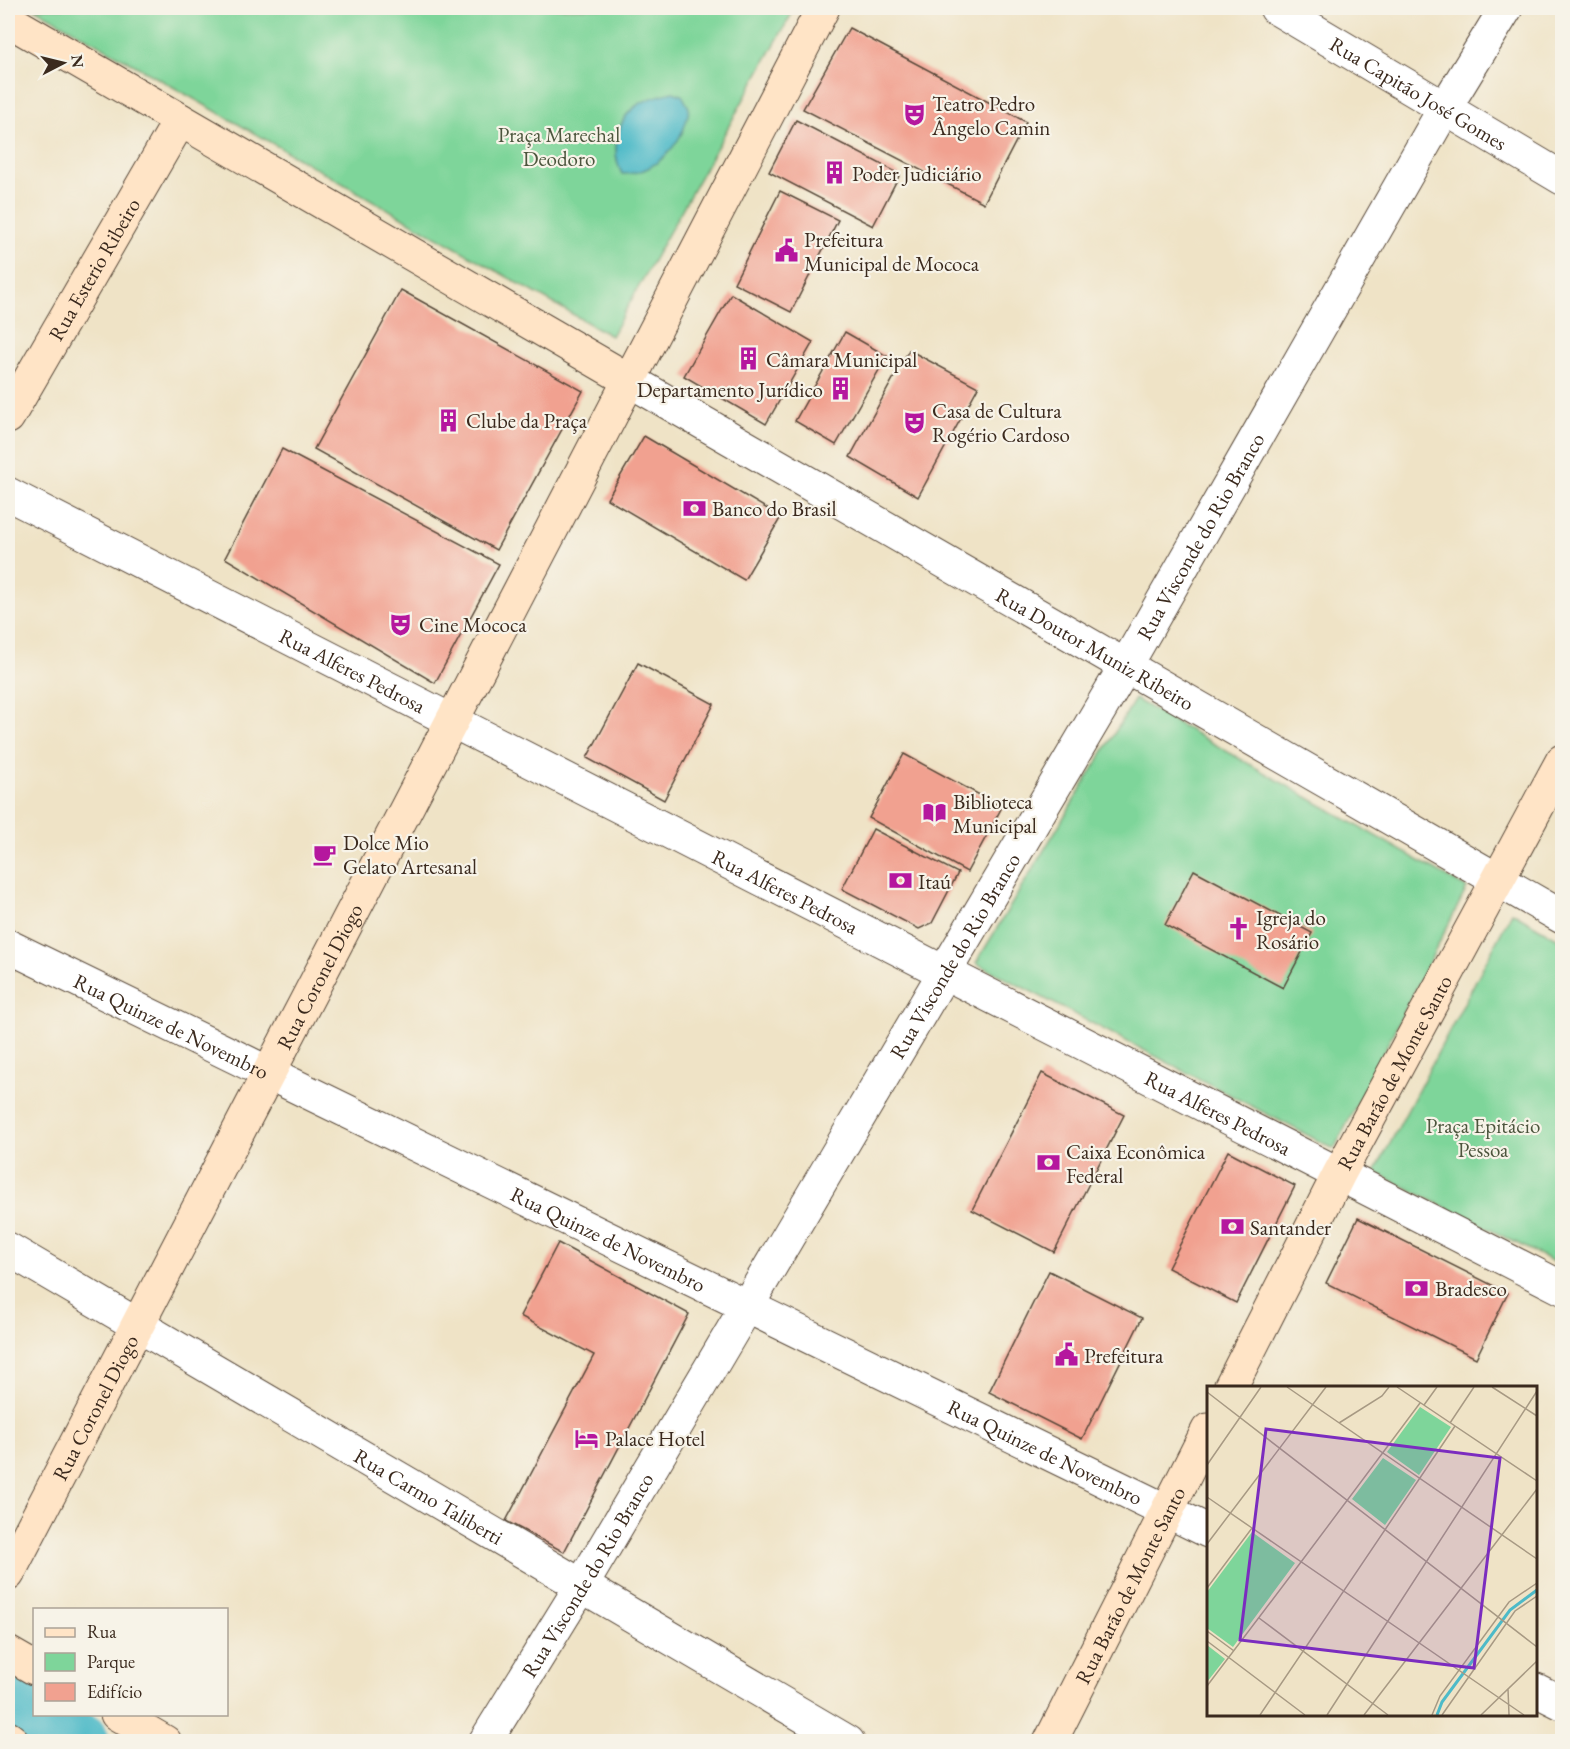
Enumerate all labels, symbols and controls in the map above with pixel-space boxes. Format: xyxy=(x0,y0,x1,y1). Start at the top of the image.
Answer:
street label: Rua Capitão José Gomes xyxy=(1325,30,1512,156)
north arrow xyxy=(33,33,93,93)
text: N xyxy=(66,54,89,69)
place label: Teatro Pedro Ângelo Camin xyxy=(931,90,1050,141)
theatre icon: Teatro Pedro Ângelo Camin xyxy=(901,102,927,128)
park label: Praça Marechal Deodoro xyxy=(498,121,620,172)
building icon: Poder Judiciário xyxy=(821,160,847,186)
place label: Poder Judiciário xyxy=(852,160,982,187)
street label: Rua Esterio Ribeiro xyxy=(42,193,146,345)
place label: Prefeitura Municipal de Mococa xyxy=(804,226,980,277)
public building icon: Prefeitura Municipal de Mococa xyxy=(773,238,799,264)
building icon: Câmara Municipal xyxy=(735,346,761,372)
place label: Câmara Municipal xyxy=(766,346,917,373)
place label: Departamento Jurídico xyxy=(637,376,823,403)
building icon: Departamento Jurídico xyxy=(828,376,854,402)
place label: Casa de Cultura Rogério Cardoso xyxy=(932,397,1070,448)
building icon: Clube da Praça xyxy=(435,407,461,433)
place label: Clube da Praça xyxy=(466,407,588,434)
theatre icon: Casa de Cultura Rogério Cardoso xyxy=(901,409,927,435)
street label: Rua Visconde do Rio Branco xyxy=(1130,428,1270,644)
bank icon: Banco do Brasil xyxy=(681,495,707,521)
place label: Banco do Brasil xyxy=(712,495,836,522)
street label: Rua Doutor Muniz Ribeiro xyxy=(991,581,1199,716)
theatre icon: Cine Mococa xyxy=(388,611,414,637)
place label: Cine Mococa xyxy=(419,611,527,638)
street label: Rua Alferes Pedrosa xyxy=(275,622,431,719)
place label: Biblioteca Municipal xyxy=(953,788,1037,839)
library icon: Biblioteca Municipal xyxy=(922,800,948,826)
place label: Dolce Mio Gelato Artesanal xyxy=(343,829,477,880)
cafe icon: Dolce Mio Gelato Artesanal xyxy=(312,841,338,867)
street label: Rua Alferes Pedrosa xyxy=(708,843,864,940)
street label: Rua Visconde do Rio Branco xyxy=(883,848,1026,1063)
bank icon: Itaú xyxy=(887,868,913,894)
place label: Itaú xyxy=(918,868,951,895)
street label: Rua Coronel Diogo xyxy=(270,899,368,1054)
place label: Igreja do Rosário xyxy=(1256,904,1326,955)
church icon: Igreja do Rosário xyxy=(1225,916,1251,942)
street label: Rua Quinze de Novembro xyxy=(70,967,274,1085)
street label: Rua Barão de Monte Santo xyxy=(1330,970,1458,1174)
street label: Rua Alferes Pedrosa xyxy=(1141,1064,1296,1161)
park label: Praça Epitácio Pessoa xyxy=(1426,1112,1540,1163)
place label: Caixa Econômica Federal xyxy=(1066,1138,1206,1189)
bank icon: Caixa Econômica Federal xyxy=(1035,1150,1061,1176)
street label: Rua Quinze de Novembro xyxy=(507,1180,710,1298)
bank icon: Santander xyxy=(1219,1214,1245,1240)
place label: Santander xyxy=(1250,1214,1331,1241)
bank icon: Bradesco xyxy=(1404,1275,1430,1301)
place label: Bradesco xyxy=(1435,1275,1507,1302)
street label: Rua Coronel Diogo xyxy=(46,1330,144,1485)
public building icon: Prefeitura xyxy=(1053,1342,1079,1368)
place label: Prefeitura xyxy=(1084,1342,1164,1369)
inset map xyxy=(1207,1386,1537,1716)
street label: Rua Quinze de Novembro xyxy=(943,1393,1147,1511)
hotel icon: Palace Hotel xyxy=(574,1425,600,1451)
place label: Palace Hotel xyxy=(605,1425,705,1452)
street label: Rua Carmo Taliberti xyxy=(349,1442,508,1550)
street label: Rua Visconde do Rio Branco xyxy=(515,1467,659,1682)
street label: Rua Barão de Monte Santo xyxy=(1068,1482,1191,1688)
legend xyxy=(33,1608,228,1716)
text: Rua xyxy=(87,1620,117,1643)
text: Parque xyxy=(87,1650,135,1673)
text: Edifício xyxy=(87,1680,142,1703)

